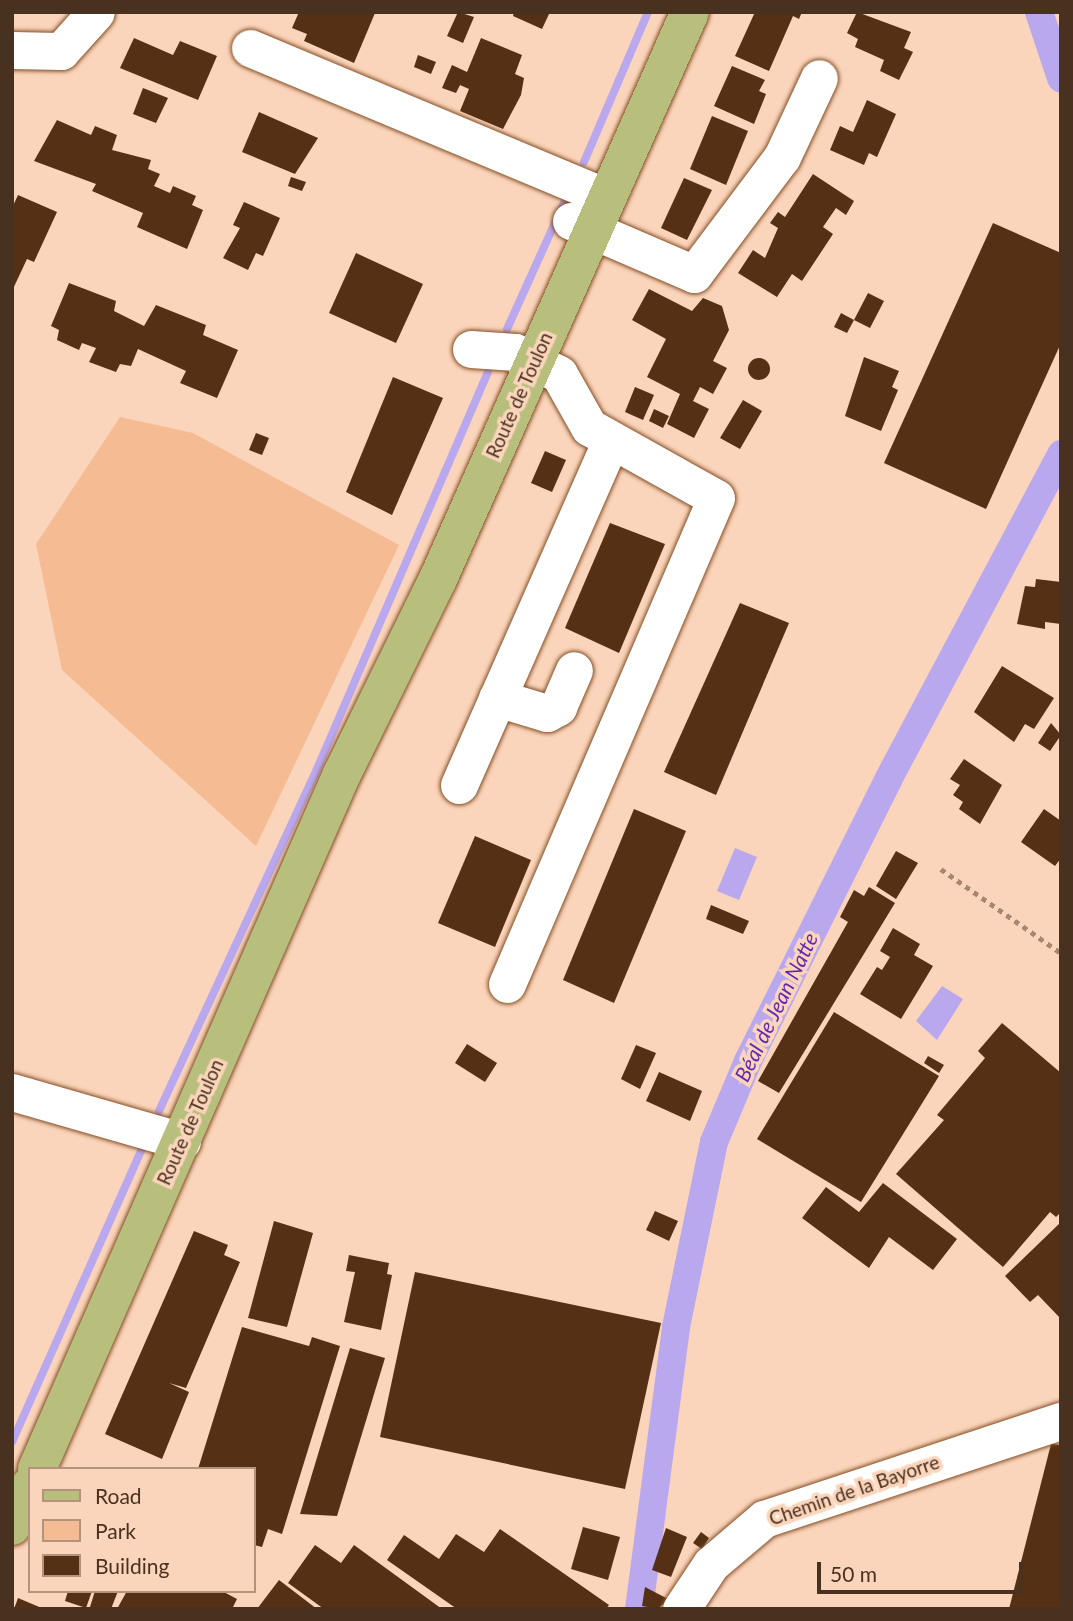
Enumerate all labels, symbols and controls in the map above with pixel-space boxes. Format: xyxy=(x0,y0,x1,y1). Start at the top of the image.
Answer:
street label: Route de Toulon xyxy=(481,328,557,462)
water label: Béal de Jean Natte xyxy=(729,928,823,1086)
street label: Route de Toulon xyxy=(152,1055,228,1189)
street label: Chemin de la Bayorre xyxy=(766,1450,942,1530)
legend xyxy=(28,1467,256,1593)
text: Road xyxy=(95,1483,142,1508)
text: Park xyxy=(95,1518,136,1543)
scale bar xyxy=(821,1548,1028,1592)
text: Building xyxy=(95,1553,170,1578)
text: 50 m xyxy=(830,1561,877,1586)

